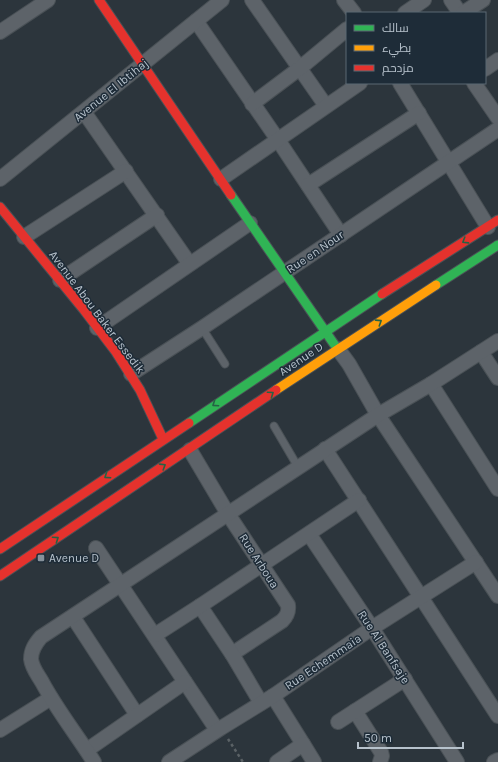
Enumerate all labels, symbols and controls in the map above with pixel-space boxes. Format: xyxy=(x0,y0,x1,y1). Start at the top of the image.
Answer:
legend xyxy=(346,12,486,84)
text: سالك xyxy=(382,21,409,35)
text: بطيء xyxy=(382,41,411,58)
street label: Avenue El Ibtihaj xyxy=(71,56,151,124)
text: مزدحم xyxy=(382,61,414,76)
street label: Rue en Nour xyxy=(284,227,347,276)
one-way arrow xyxy=(462,237,469,244)
street label: Avenue Abou Baker Essedik xyxy=(46,248,148,376)
one-way arrow xyxy=(375,320,382,327)
street label: Avenue D xyxy=(276,339,326,379)
one-way arrow xyxy=(267,392,274,399)
one-way arrow xyxy=(213,399,220,406)
one-way arrow xyxy=(159,464,166,471)
one-way arrow xyxy=(105,472,112,479)
street label: Rue Arboua xyxy=(236,531,282,591)
one-way arrow xyxy=(51,537,58,544)
place label: Avenue D xyxy=(49,551,99,565)
marker: Avenue D xyxy=(36,553,46,563)
street label: Rue Al Banfsaje xyxy=(355,608,413,686)
street label: Rue Echemmaia xyxy=(282,631,364,693)
scale bar xyxy=(358,724,463,750)
text: 50 m xyxy=(364,731,392,745)

